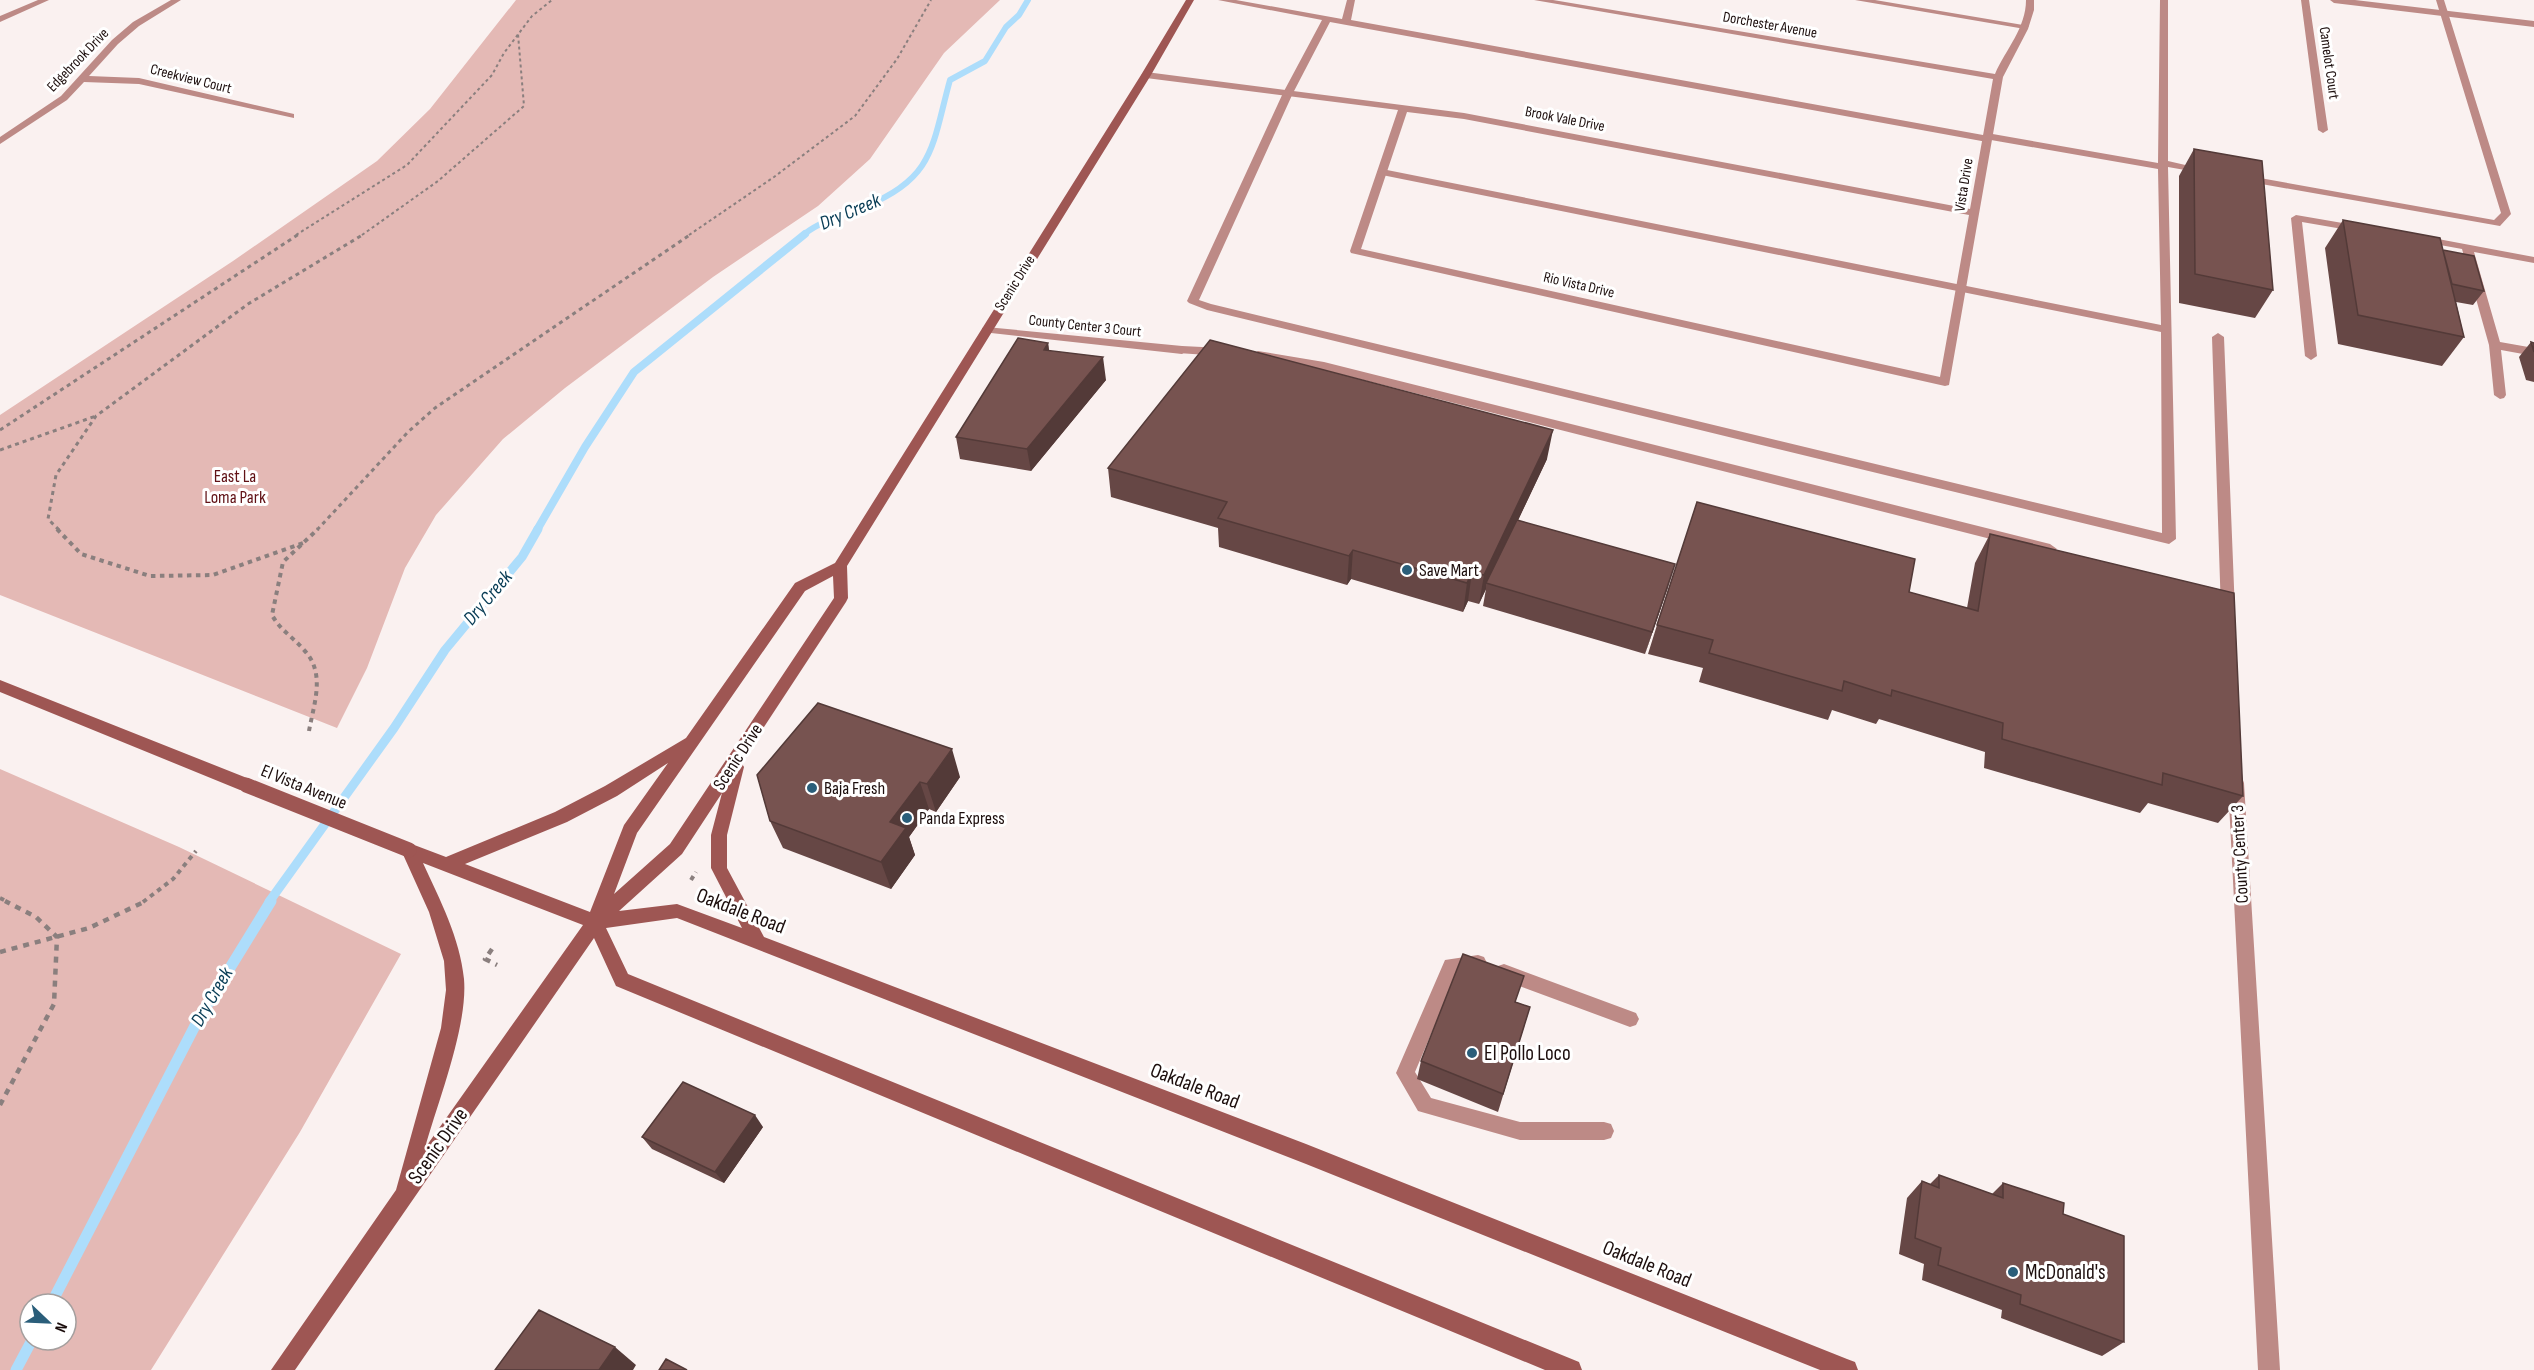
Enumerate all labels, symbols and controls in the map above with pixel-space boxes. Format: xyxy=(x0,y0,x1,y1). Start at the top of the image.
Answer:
street label: Dorchester Avenue xyxy=(1721,7,1819,43)
street label: Edgebrook Drive xyxy=(43,24,113,96)
street label: Camelot Court xyxy=(2315,25,2344,101)
street label: Creekview Court xyxy=(148,60,234,98)
street label: Brook Vale Drive xyxy=(1524,102,1606,136)
street label: Vista Drive xyxy=(1950,157,1978,213)
water label: Dry Creek xyxy=(816,188,885,236)
street label: Scenic Drive xyxy=(990,252,1040,314)
street label: Rio Vista Drive xyxy=(1542,268,1616,302)
street label: County Center 3 Court xyxy=(1028,311,1143,341)
park label: East La Loma Park xyxy=(204,466,266,508)
place label: Save Mart xyxy=(1419,560,1479,581)
marker: Save Mart xyxy=(1400,563,1414,577)
water label: Dry Creek xyxy=(458,565,518,630)
street label: Scenic Drive xyxy=(709,720,767,794)
street label: El Vista Avenue xyxy=(258,760,350,814)
place label: Baja Fresh xyxy=(824,778,885,799)
marker: Baja Fresh xyxy=(805,781,819,795)
street label: County Center 3 xyxy=(2227,804,2253,904)
place label: Panda Express xyxy=(919,808,1005,829)
marker: Panda Express xyxy=(900,811,914,825)
street label: Oakdale Road xyxy=(693,883,789,939)
water label: Dry Creek xyxy=(186,963,239,1031)
place label: El Pollo Loco xyxy=(1484,1041,1571,1066)
marker: El Pollo Loco xyxy=(1465,1046,1479,1060)
street label: Oakdale Road xyxy=(1147,1058,1243,1114)
street label: Scenic Drive xyxy=(403,1103,473,1189)
street label: Oakdale Road xyxy=(1599,1235,1695,1293)
place label: McDonald's xyxy=(2025,1260,2106,1285)
marker: McDonald's xyxy=(2006,1265,2020,1279)
north arrow xyxy=(18,1292,78,1352)
text: N xyxy=(50,1320,71,1335)

